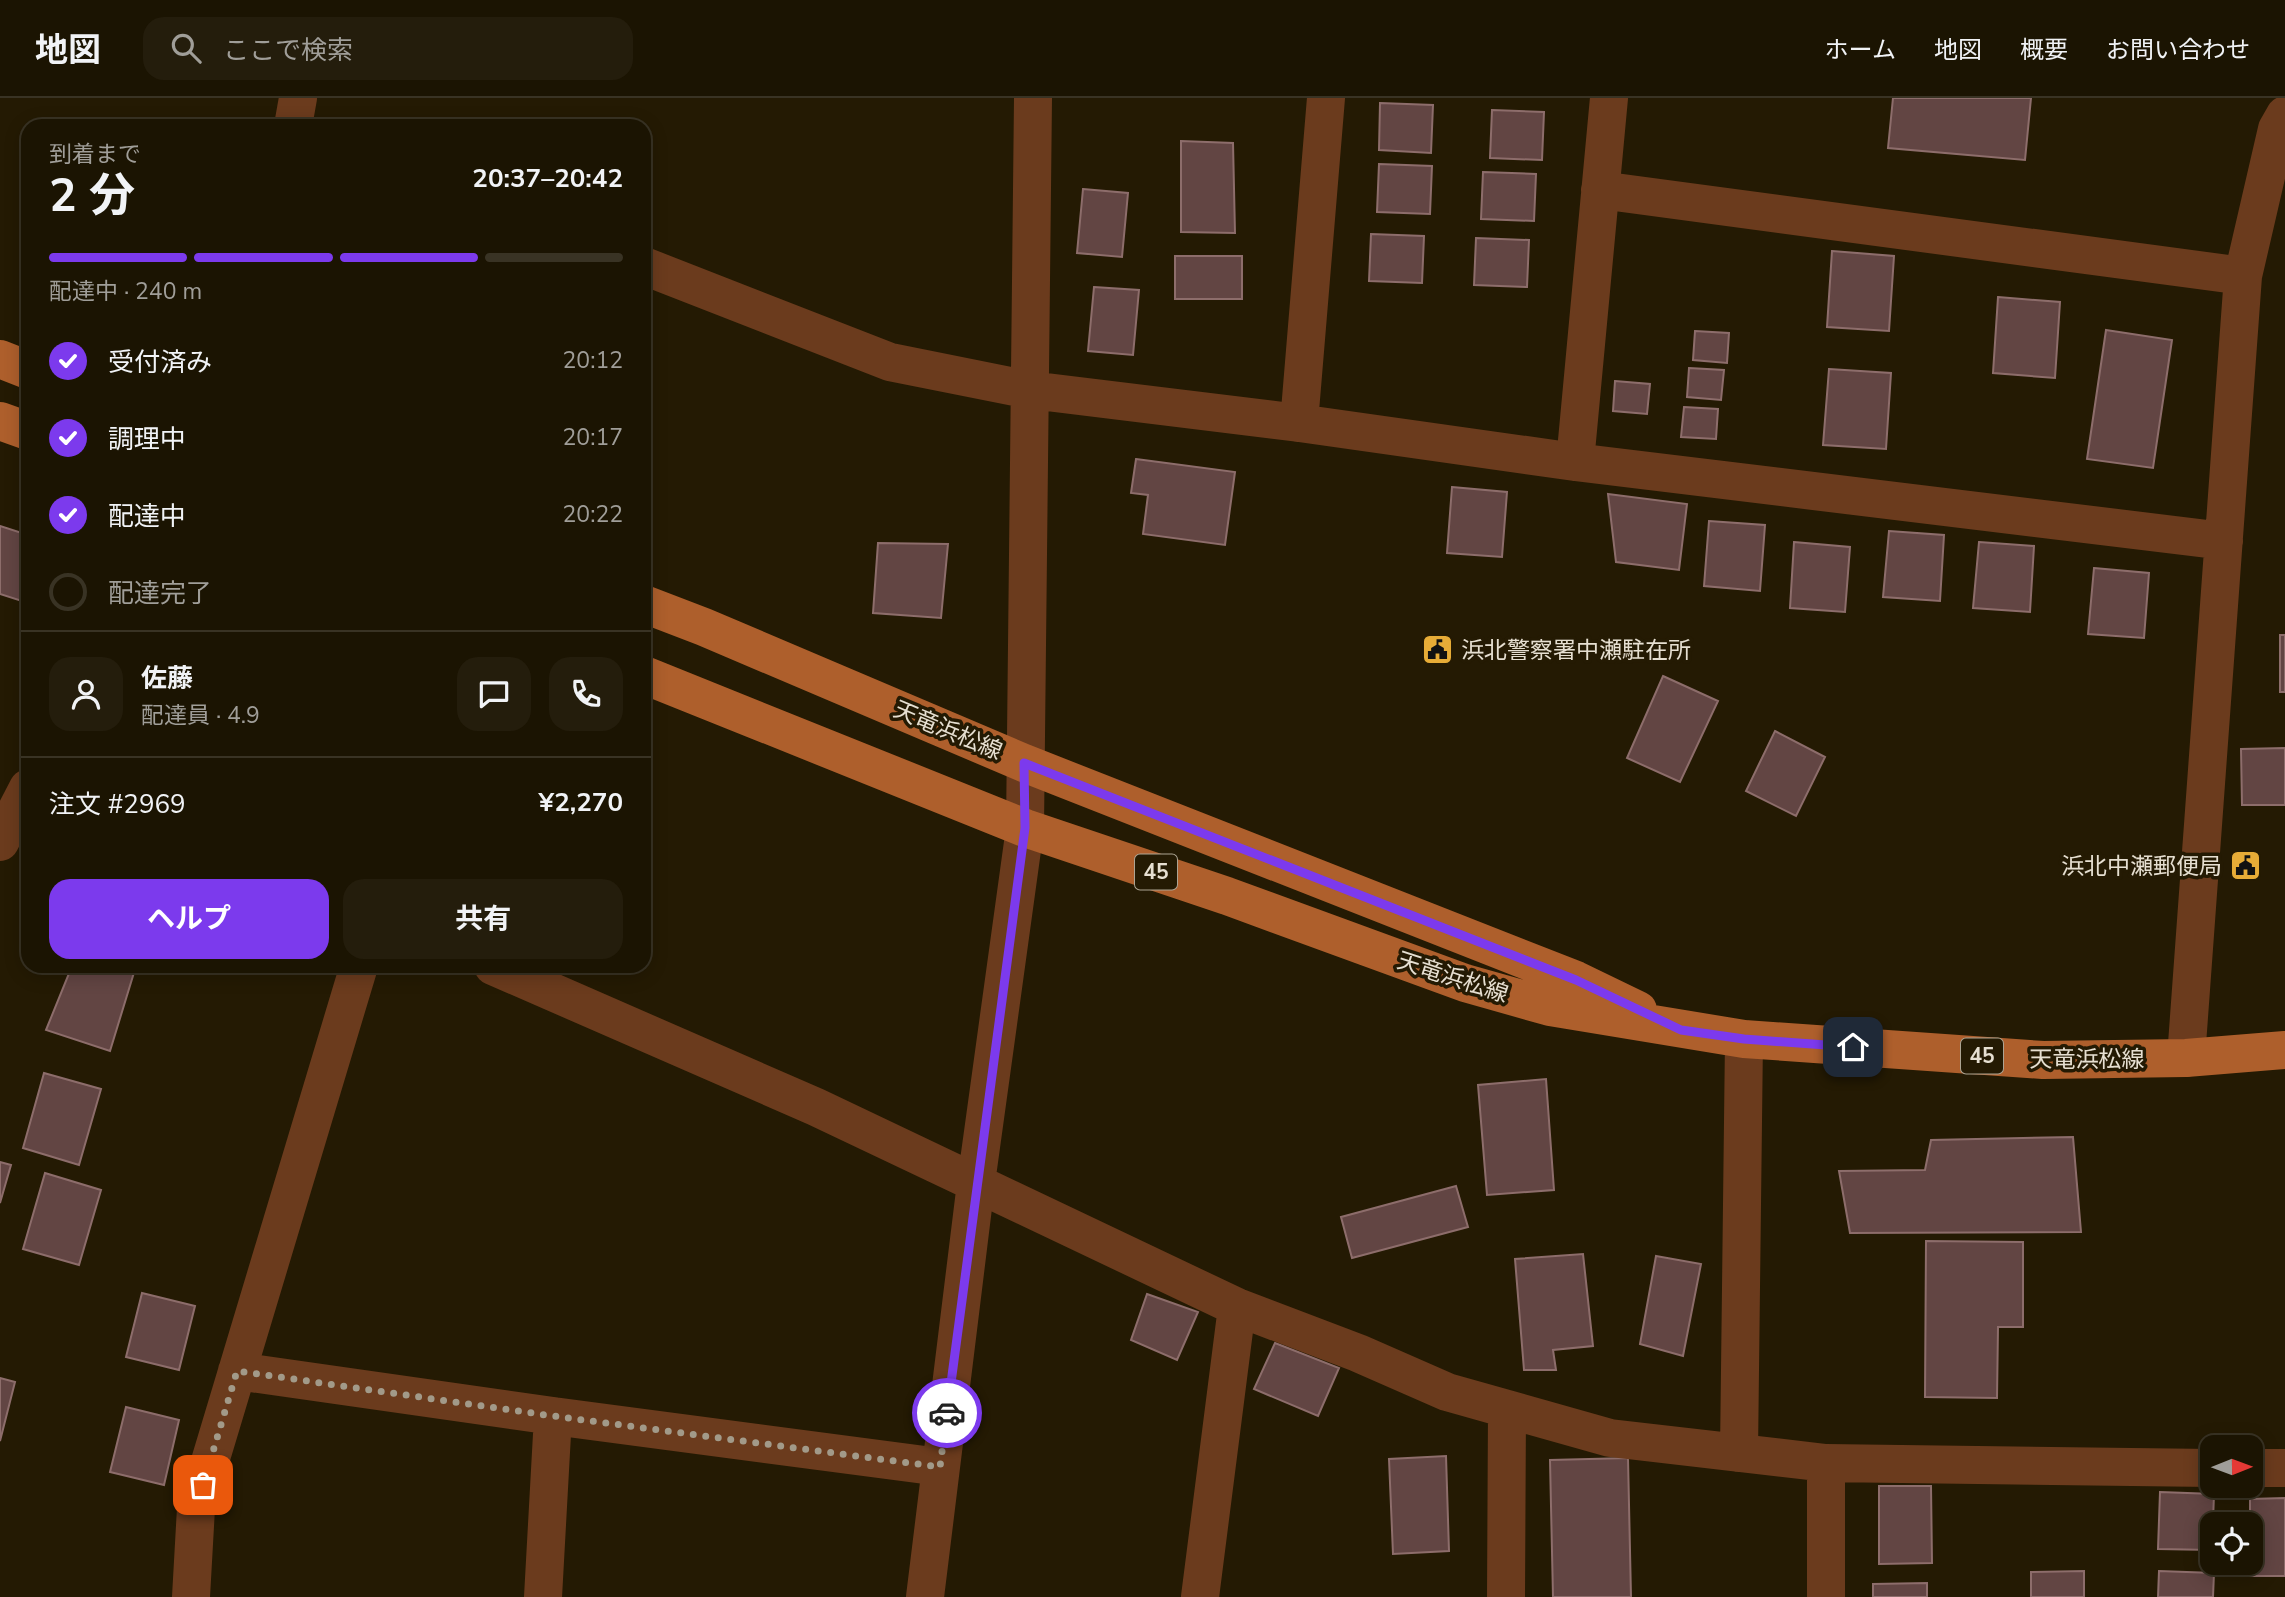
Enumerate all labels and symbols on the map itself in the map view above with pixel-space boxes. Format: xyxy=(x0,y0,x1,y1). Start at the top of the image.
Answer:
public building icon: 浜北警察署中瀬駐在所 xyxy=(1421,633,1455,667)
place label: 浜北警察署中瀬駐在所 xyxy=(1461,635,1691,666)
street label: 天竜浜松線 xyxy=(889,694,1007,767)
public building icon: 浜北中瀬郵便局 xyxy=(2228,849,2262,883)
place label: 浜北中瀬郵便局 xyxy=(2061,851,2222,882)
road number: 45 xyxy=(1135,854,1177,890)
street label: 天竜浜松線 xyxy=(1393,945,1512,1010)
pin xyxy=(1823,1017,1883,1077)
road number: 45 xyxy=(1961,1038,2003,1074)
street label: 天竜浜松線 xyxy=(2030,1044,2145,1075)
courier xyxy=(912,1378,982,1448)
north arrow xyxy=(2200,1435,2263,1498)
pin xyxy=(173,1455,233,1515)

